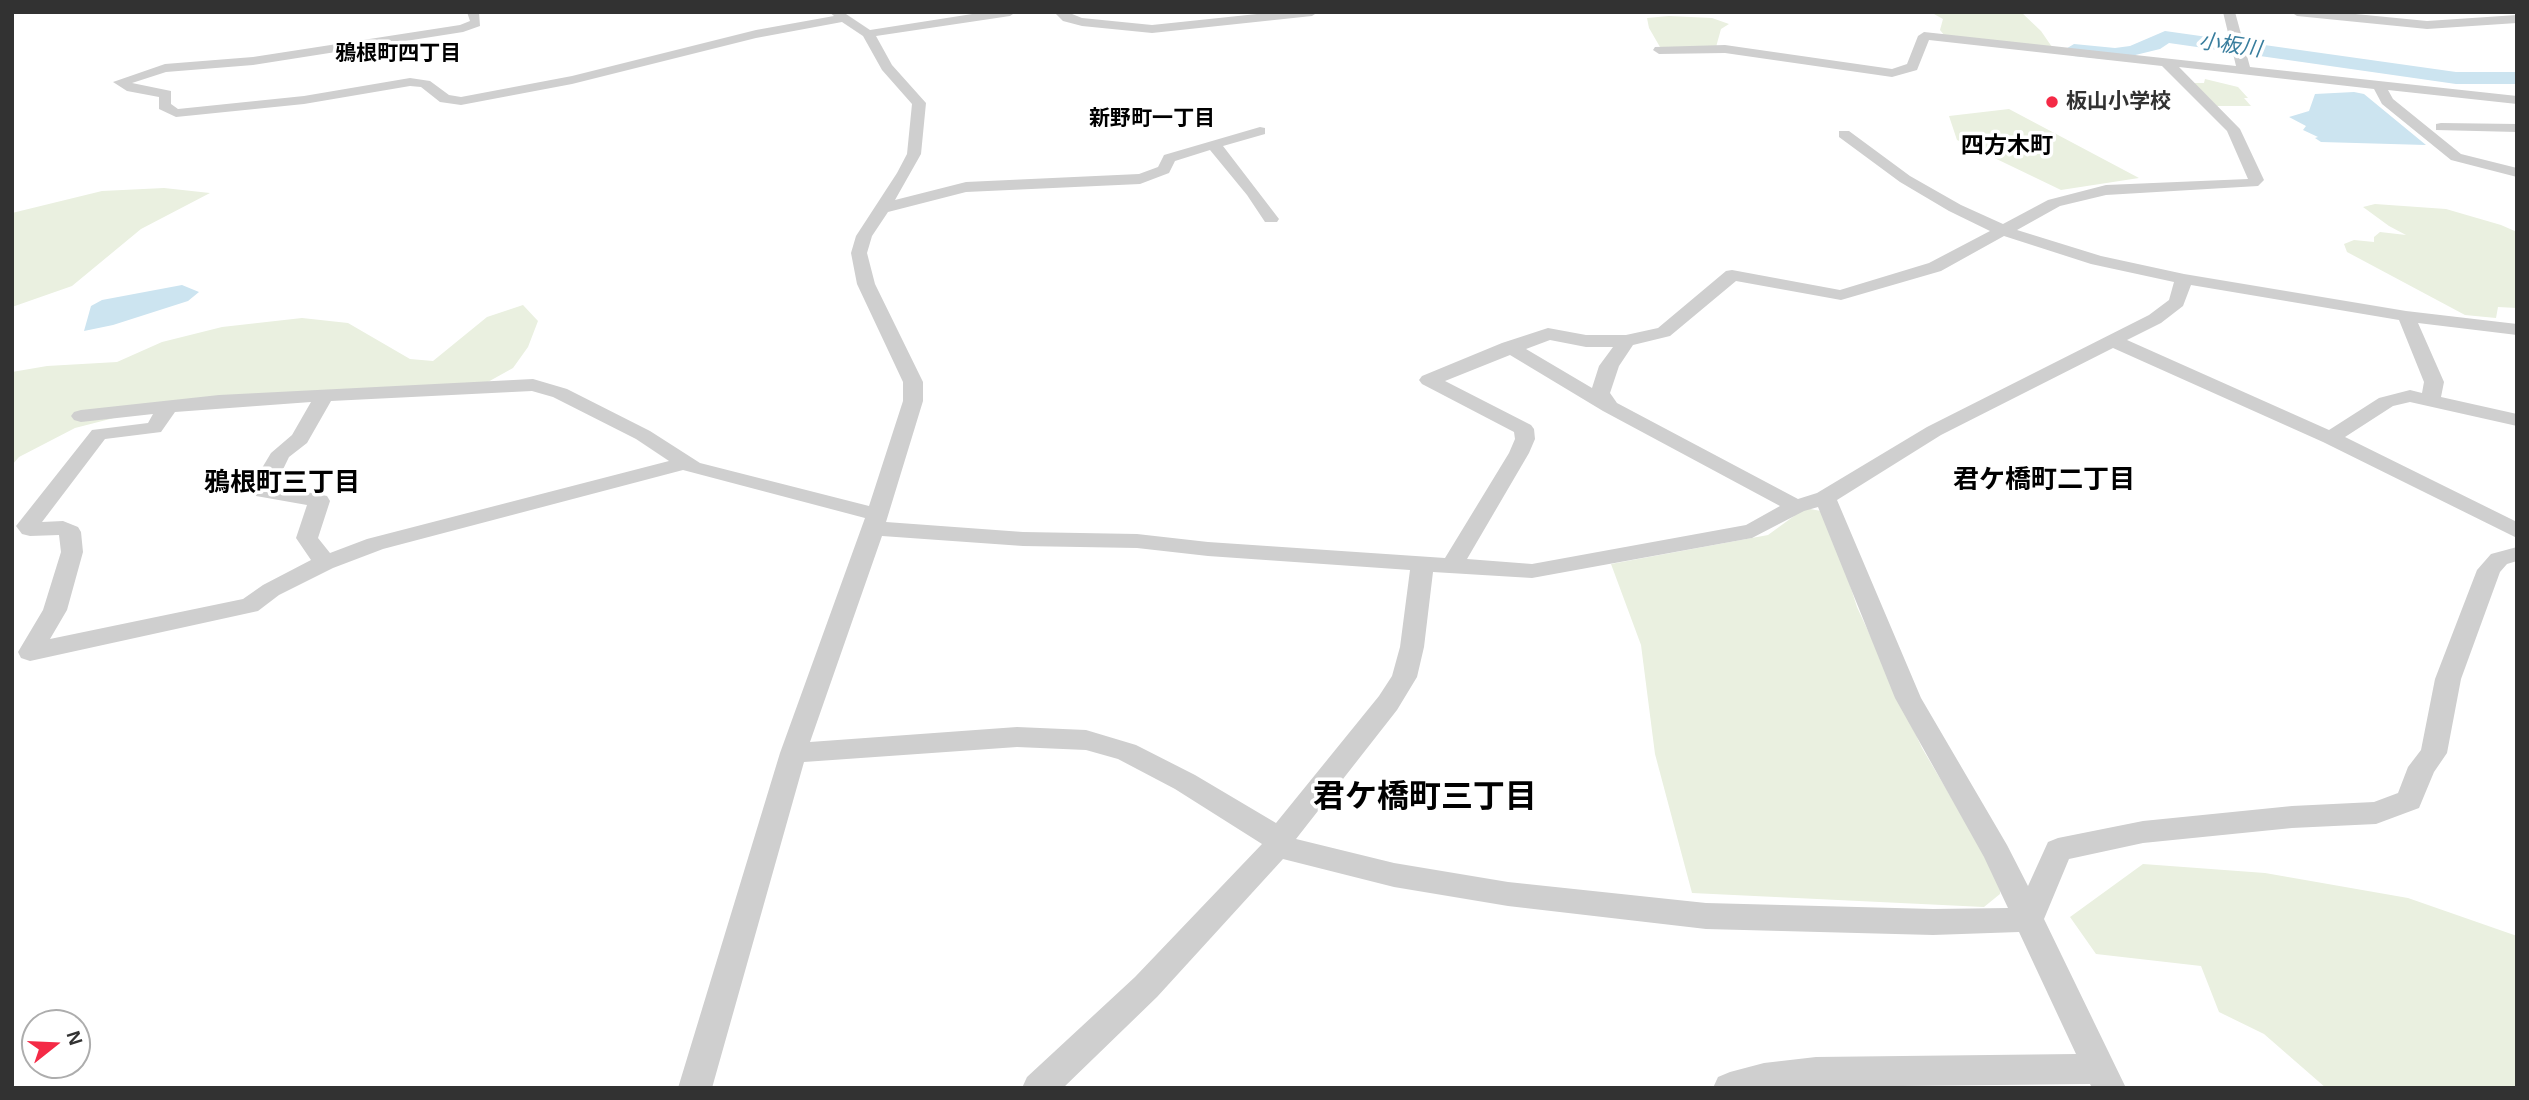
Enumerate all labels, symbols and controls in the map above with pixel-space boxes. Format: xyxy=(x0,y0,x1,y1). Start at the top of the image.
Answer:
water label: 小板川 xyxy=(2197,29,2263,63)
district label: 鴉根町四丁目 xyxy=(335,41,461,67)
place label: 板山小学校 xyxy=(2066,89,2171,115)
marker: 板山小学校 xyxy=(2044,94,2060,110)
district label: 新野町一丁目 xyxy=(1089,106,1215,132)
district label: 四方木町 xyxy=(1961,133,2053,161)
district label: 君ケ橋町二丁目 xyxy=(1953,465,2135,497)
district label: 鴉根町三丁目 xyxy=(204,468,360,500)
district label: 君ケ橋町三丁目 xyxy=(1313,779,1537,817)
north arrow xyxy=(21,1009,91,1079)
text: N xyxy=(62,1028,87,1048)

